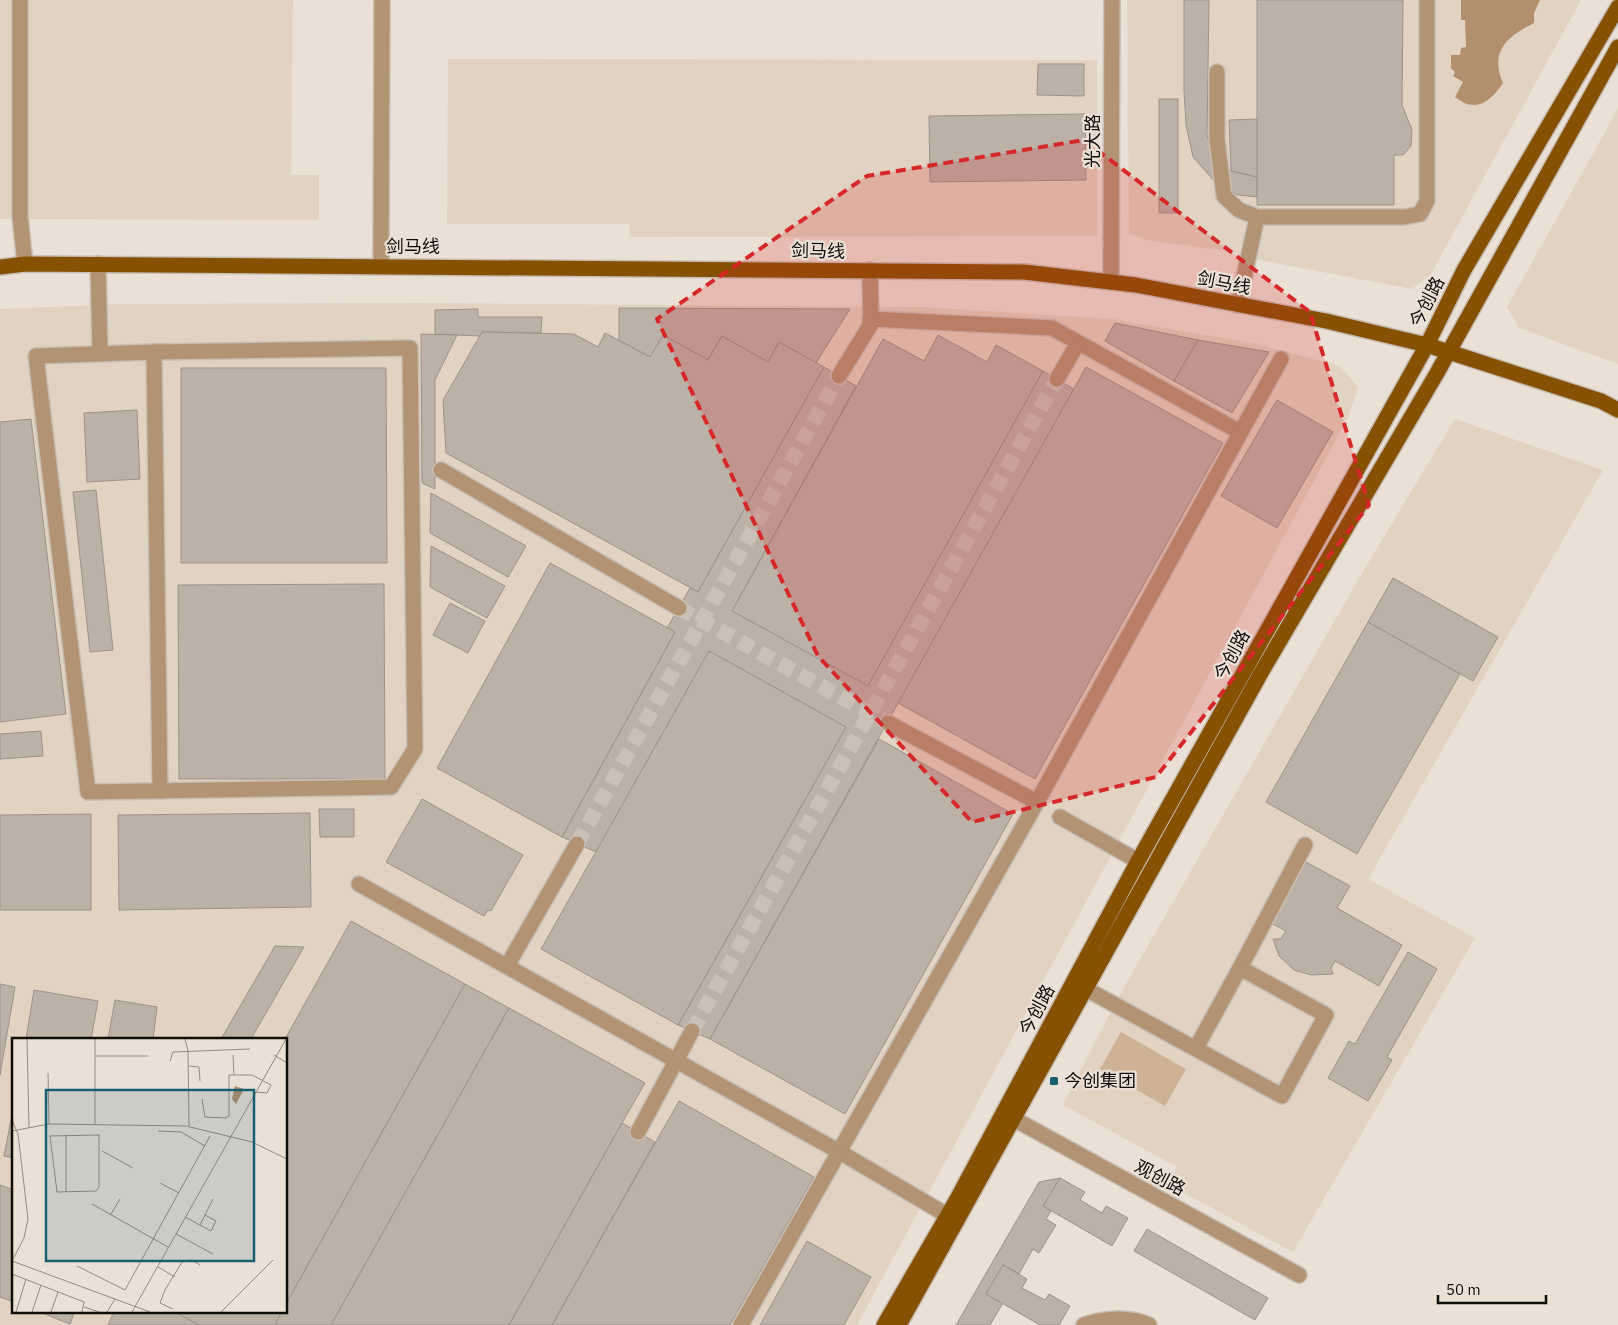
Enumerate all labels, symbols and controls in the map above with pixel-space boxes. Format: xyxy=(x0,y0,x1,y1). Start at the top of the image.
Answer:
street label: 光大路 xyxy=(1081,114,1104,168)
street label: 剑马线 xyxy=(386,235,440,258)
street label: 剑马线 xyxy=(791,239,845,262)
street label: 剑马线 xyxy=(1195,266,1253,299)
street label: 今创路 xyxy=(1404,272,1449,331)
street label: 今创路 xyxy=(1208,626,1255,684)
street label: 今创路 xyxy=(1014,981,1059,1039)
inset map xyxy=(12,1038,288,1312)
place label: 今创集团 xyxy=(1064,1069,1136,1092)
marker: 今创集团 xyxy=(1048,1075,1060,1087)
street label: 观创路 xyxy=(1131,1155,1189,1200)
scale bar xyxy=(1438,1272,1546,1304)
text: 50 m xyxy=(1446,1280,1481,1299)

